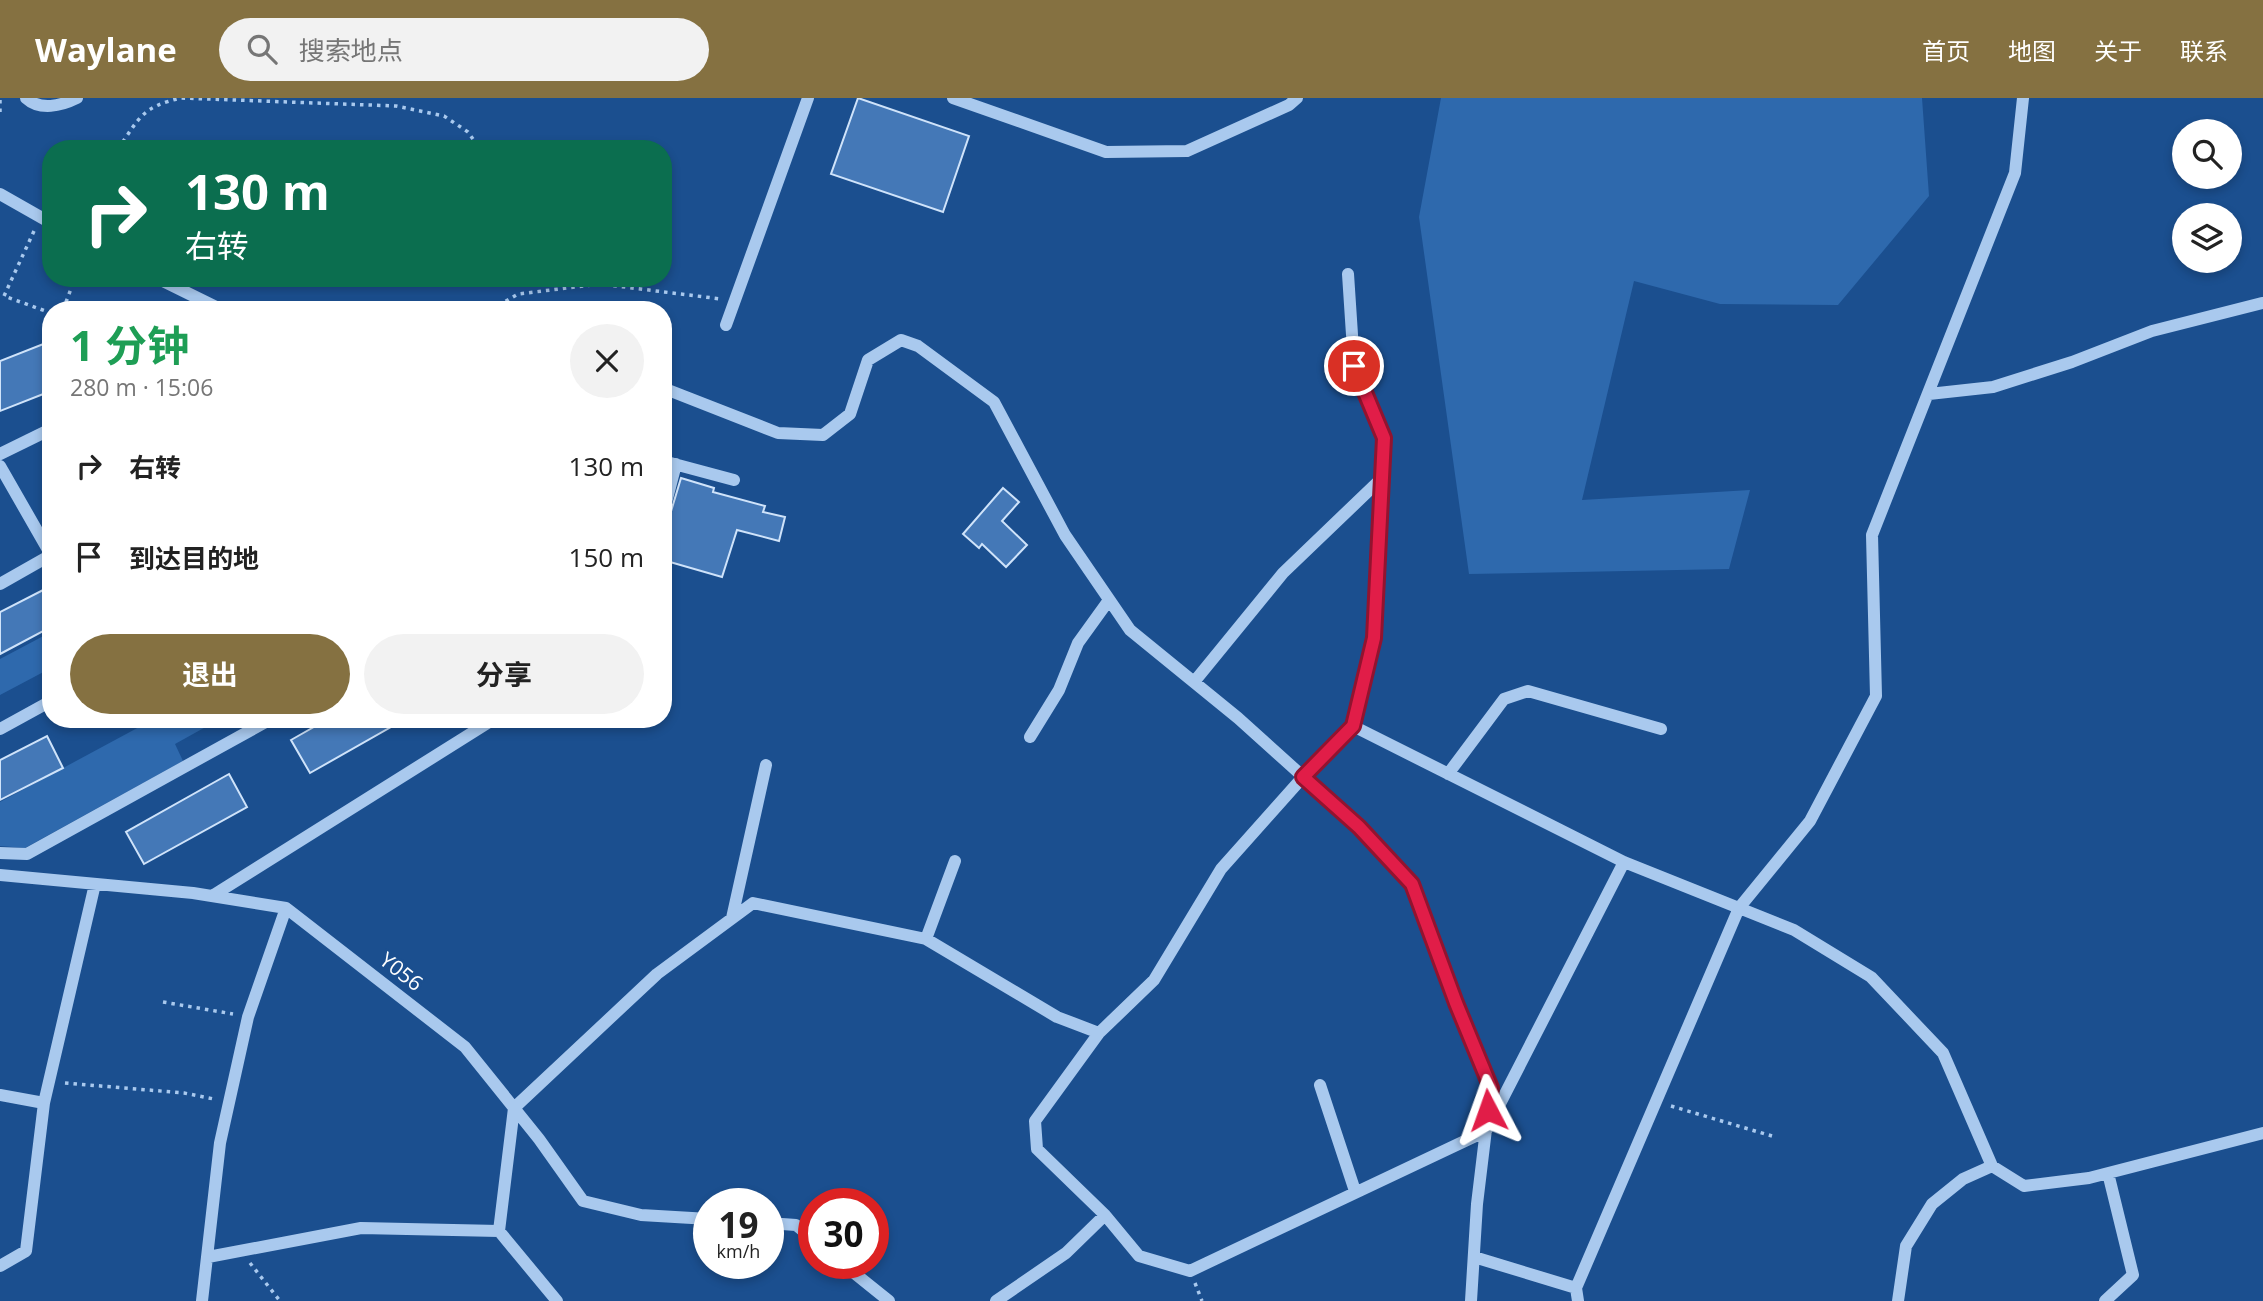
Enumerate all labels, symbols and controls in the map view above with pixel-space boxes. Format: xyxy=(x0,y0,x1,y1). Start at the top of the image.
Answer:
search box xyxy=(219,18,709,81)
text: Waylane xyxy=(35,27,177,72)
icon: search xyxy=(243,30,281,68)
text: 搜索地点 xyxy=(299,32,403,68)
text: 首页 xyxy=(1922,34,1970,67)
text: 地图 xyxy=(2008,34,2056,67)
text: 关于 xyxy=(2094,34,2142,67)
text: 联系 xyxy=(2180,34,2228,67)
map controls xyxy=(2172,119,2242,273)
button: search xyxy=(2172,119,2242,189)
text: 130 m xyxy=(185,158,330,224)
icon: right xyxy=(70,168,161,259)
button: layers xyxy=(2172,203,2242,273)
text: 右转 xyxy=(185,224,249,267)
text: 1 分钟 xyxy=(70,316,189,373)
button: close xyxy=(570,324,644,398)
pin xyxy=(1324,336,1384,396)
icon: arrive xyxy=(1335,347,1373,385)
text: 280 m · 15:06 xyxy=(70,371,213,403)
icon: right xyxy=(70,447,108,485)
text: 130 m xyxy=(569,448,644,484)
text: 右转 xyxy=(129,449,181,485)
icon: arrive xyxy=(70,538,108,576)
text: 150 m xyxy=(569,539,644,575)
text: 到达目的地 xyxy=(129,540,259,576)
button: 退出 xyxy=(70,634,350,714)
button: 分享 xyxy=(364,634,644,714)
street label: Y056 xyxy=(374,945,429,997)
position arrow xyxy=(1451,1073,1525,1147)
speed limit sign: 30 xyxy=(798,1188,889,1279)
text: 19 xyxy=(718,1201,759,1248)
text: km/h xyxy=(717,1239,760,1263)

